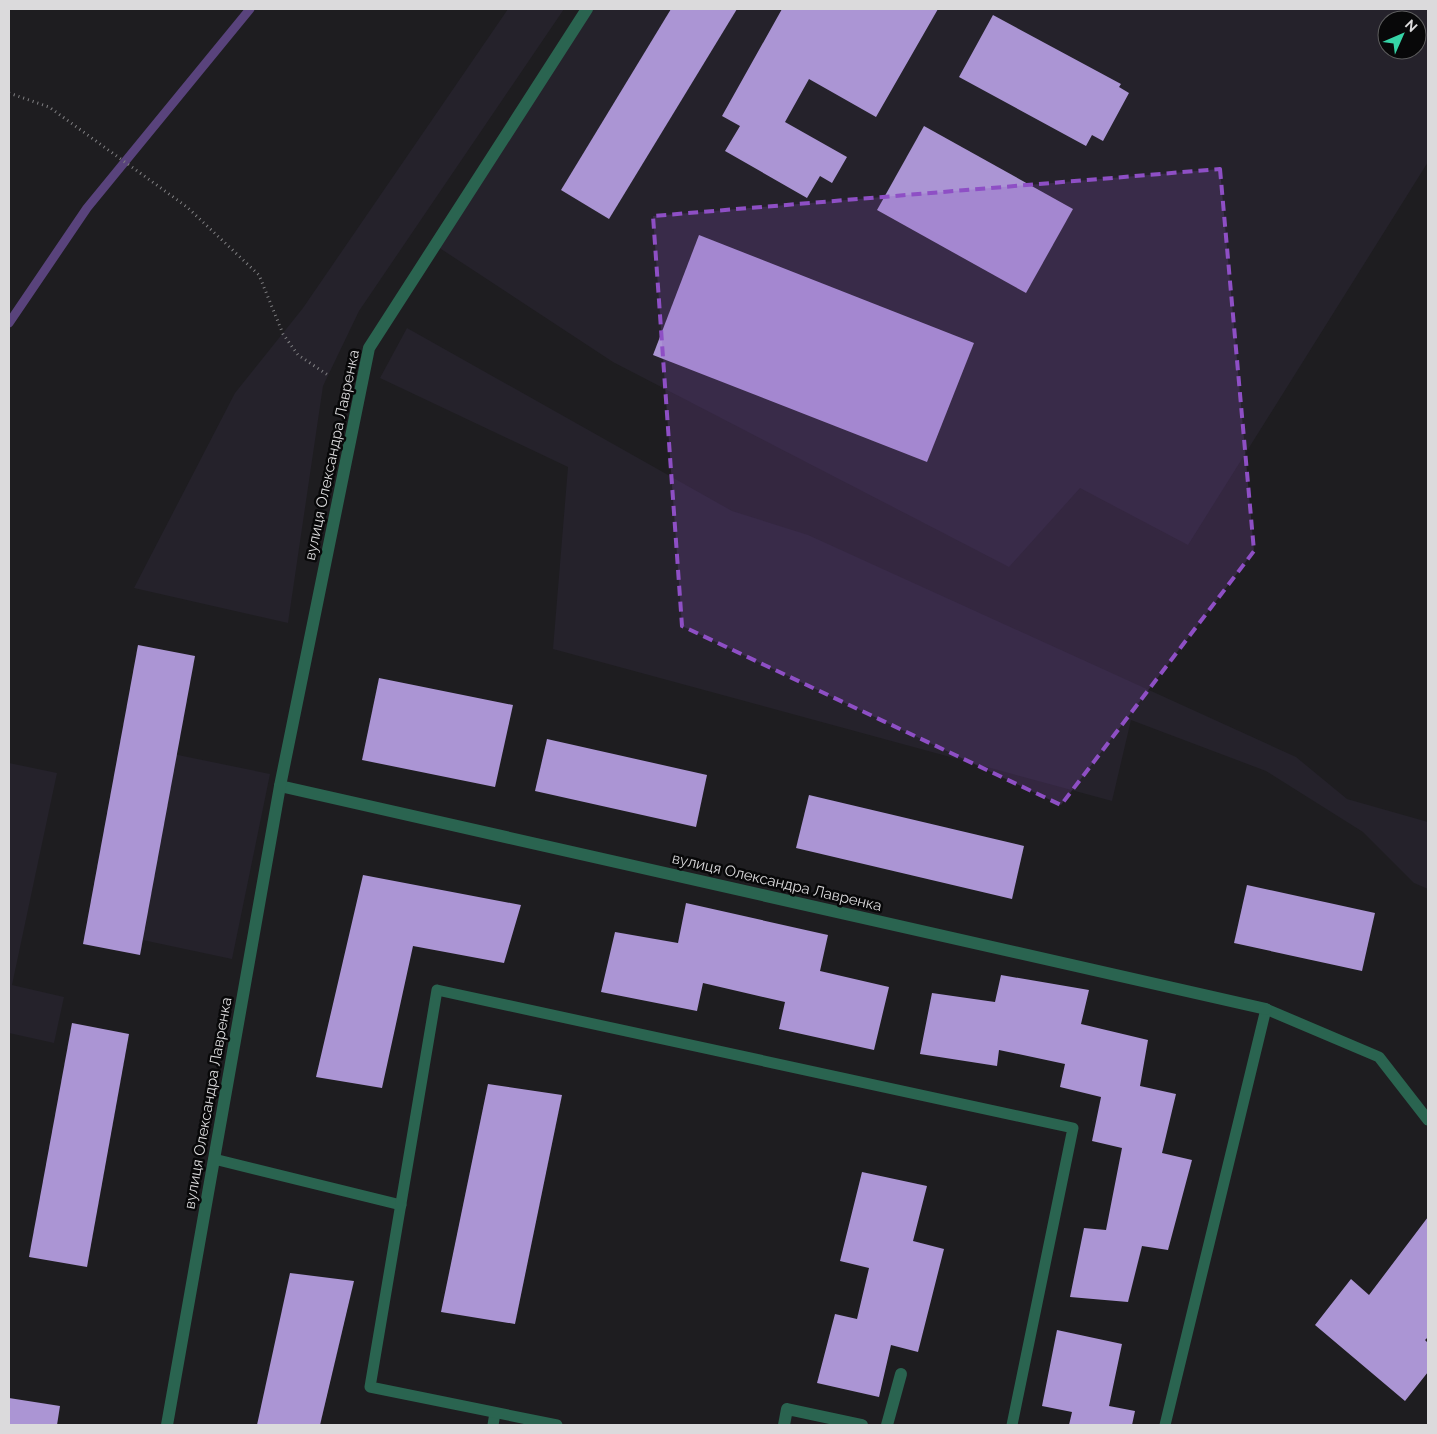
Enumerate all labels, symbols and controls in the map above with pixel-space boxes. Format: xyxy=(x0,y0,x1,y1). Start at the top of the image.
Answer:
north arrow xyxy=(1377,10,1427,60)
text: N xyxy=(1402,16,1421,35)
street label: вулиця Олександра Лавренка xyxy=(301,348,363,562)
street label: вулиця Олександра Лавренка xyxy=(670,849,884,915)
street label: вулиця Олександра Лавренка xyxy=(180,996,236,1210)

